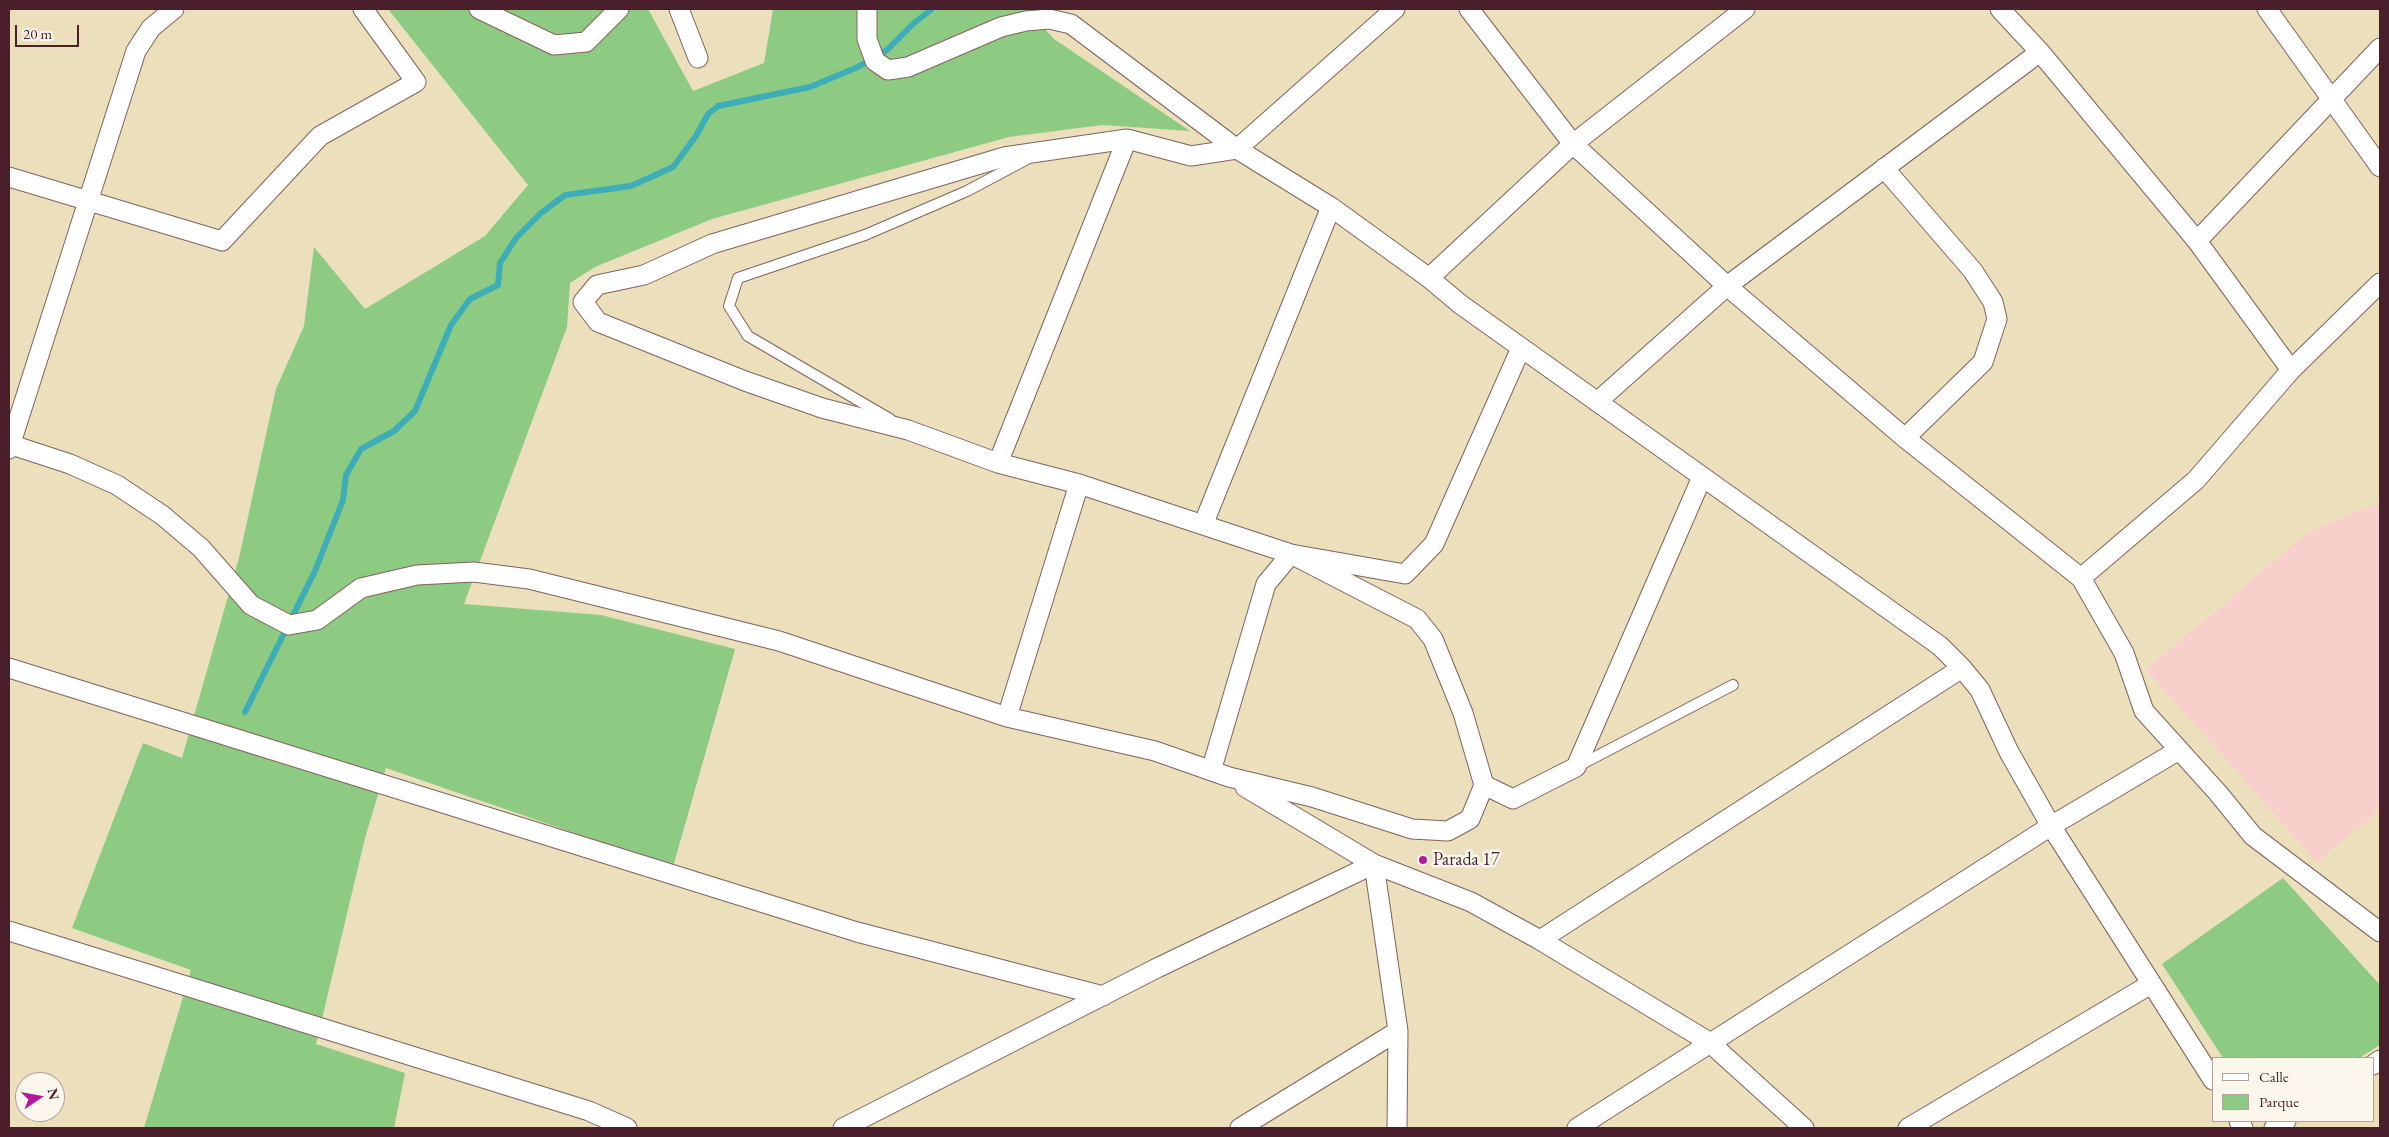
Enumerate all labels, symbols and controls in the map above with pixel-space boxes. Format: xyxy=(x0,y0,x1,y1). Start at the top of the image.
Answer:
scale bar xyxy=(18,15,81,47)
text: 20 m xyxy=(23,24,52,43)
place label: Parada 17 xyxy=(1433,849,1500,871)
marker: Parada 17 xyxy=(1417,854,1429,866)
legend xyxy=(2212,1057,2374,1122)
text: Calle xyxy=(2259,1067,2289,1086)
north arrow xyxy=(15,1072,65,1122)
text: N xyxy=(44,1087,64,1101)
text: Parque xyxy=(2259,1092,2299,1111)

